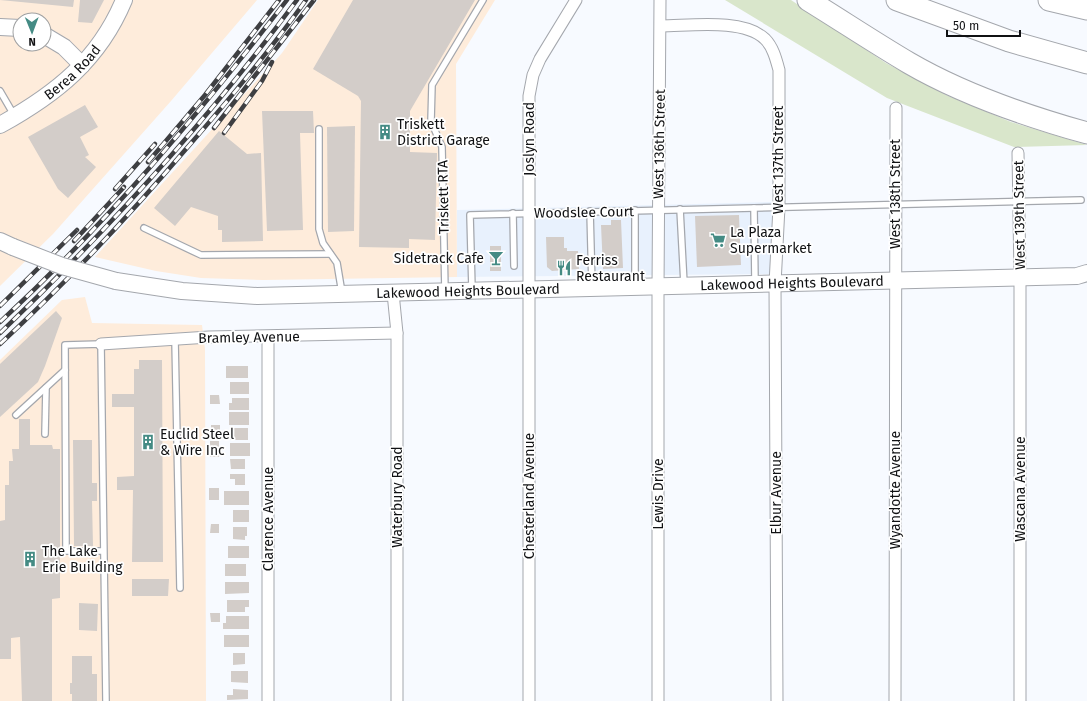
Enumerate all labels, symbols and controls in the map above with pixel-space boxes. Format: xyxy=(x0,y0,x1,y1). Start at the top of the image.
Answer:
north arrow xyxy=(12,12,52,52)
scale bar xyxy=(947,12,1020,38)
text: 50 m xyxy=(953,19,979,33)
text: N xyxy=(28,35,36,48)
street label: Berea Road xyxy=(41,42,105,104)
street label: West 136th Street xyxy=(650,88,669,199)
street label: Joslyn Road xyxy=(521,102,538,176)
street label: West 137th Street xyxy=(770,105,787,214)
place label: Triskett District Garage xyxy=(397,116,490,149)
building icon: Triskett District Garage xyxy=(376,123,394,141)
street label: West 138th Street xyxy=(887,138,904,249)
street label: West 139th Street xyxy=(1010,159,1029,270)
street label: Triskett RTA xyxy=(434,160,453,234)
street label: Woodslee Court xyxy=(534,203,635,222)
place label: La Plaza Supermarket xyxy=(730,224,813,257)
supermarket icon: La Plaza Supermarket xyxy=(709,231,727,249)
bar icon: Sidetrack Cafe xyxy=(487,249,505,267)
place label: Sidetrack Cafe xyxy=(394,250,484,267)
place label: Ferriss Restaurant xyxy=(576,252,646,285)
restaurant icon: Ferriss Restaurant xyxy=(555,259,573,277)
street label: Lakewood Heights Boulevard xyxy=(700,273,884,294)
street label: Lakewood Heights Boulevard xyxy=(376,281,560,302)
street label: Bramley Avenue xyxy=(198,328,300,347)
place label: Euclid Steel & Wire Inc xyxy=(160,426,234,459)
street label: Wyandotte Avenue xyxy=(887,431,904,549)
building icon: Euclid Steel & Wire Inc xyxy=(139,433,157,451)
street label: Chesterland Avenue xyxy=(521,433,538,559)
street label: Wascana Avenue xyxy=(1012,436,1029,542)
street label: Waterbury Road xyxy=(389,446,406,548)
street label: Elbur Avenue xyxy=(768,451,785,535)
street label: Lewis Drive xyxy=(650,458,667,530)
street label: Clarence Avenue xyxy=(260,467,277,571)
place label: The Lake Erie Building xyxy=(42,543,123,576)
building icon: The Lake Erie Building xyxy=(21,550,39,568)

